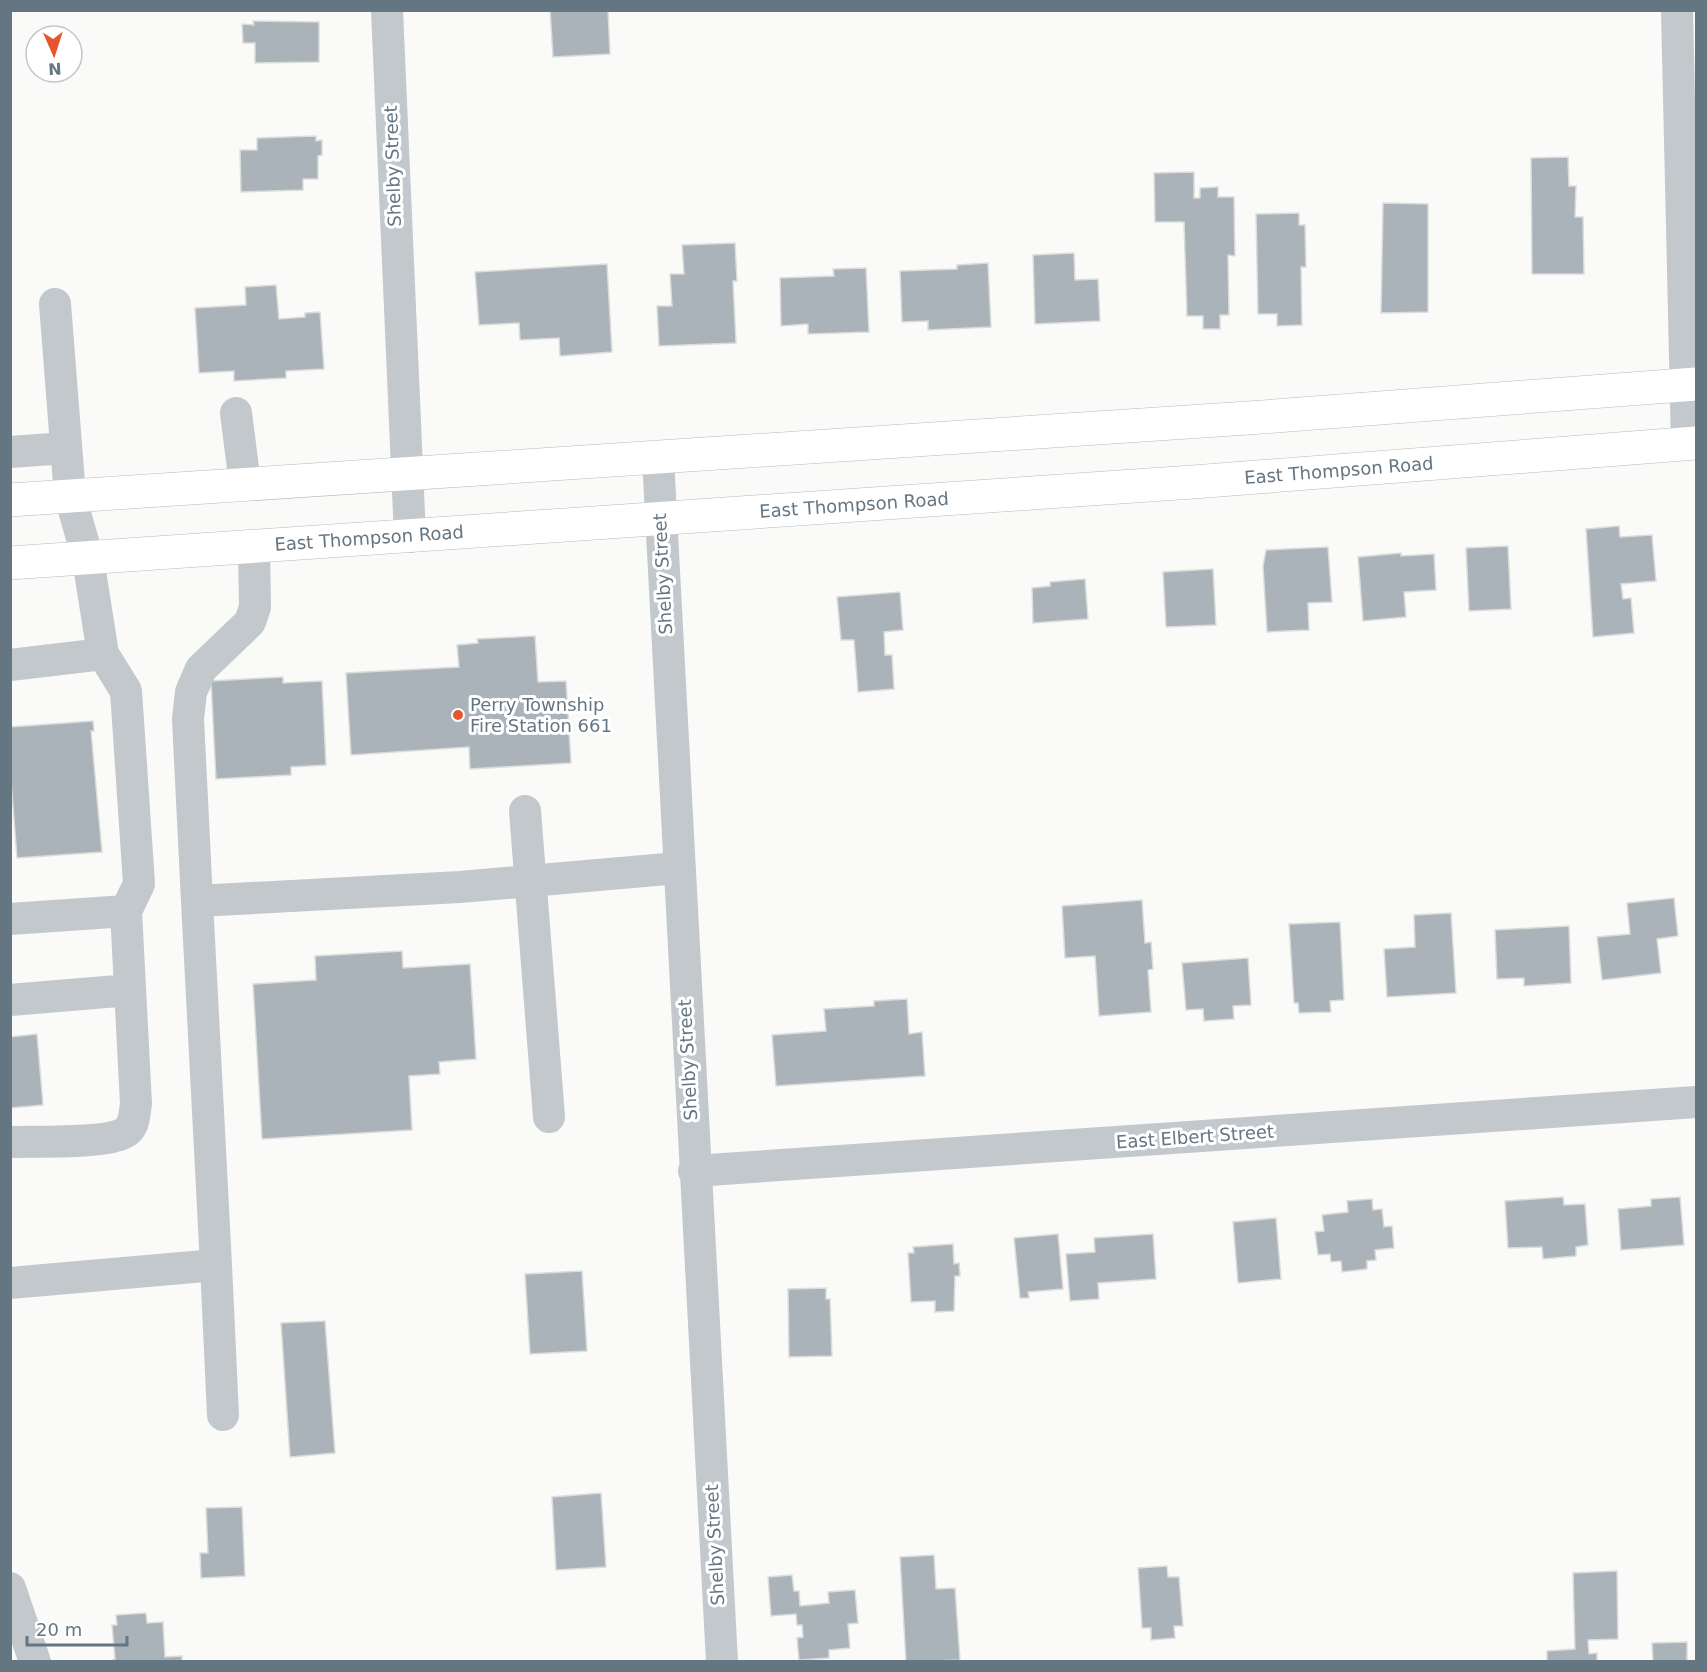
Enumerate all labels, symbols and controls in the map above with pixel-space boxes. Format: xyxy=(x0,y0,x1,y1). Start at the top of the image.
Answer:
north arrow xyxy=(24,24,84,84)
text: N xyxy=(48,59,62,78)
street label: Shelby Street xyxy=(380,105,405,227)
street label: East Thompson Road xyxy=(1243,452,1434,488)
street label: East Thompson Road xyxy=(759,488,949,522)
street label: Shelby Street xyxy=(649,513,676,635)
street label: East Thompson Road xyxy=(274,521,465,555)
place label: Perry Township Fire Station 661 xyxy=(470,694,612,736)
marker: Perry Township Fire Station 661 xyxy=(451,708,465,722)
street label: Shelby Street xyxy=(674,999,701,1121)
street label: East Elbert Street xyxy=(1115,1121,1275,1152)
street label: Shelby Street xyxy=(701,1484,728,1606)
scale bar xyxy=(27,1609,128,1647)
text: 20 m xyxy=(36,1619,82,1640)

